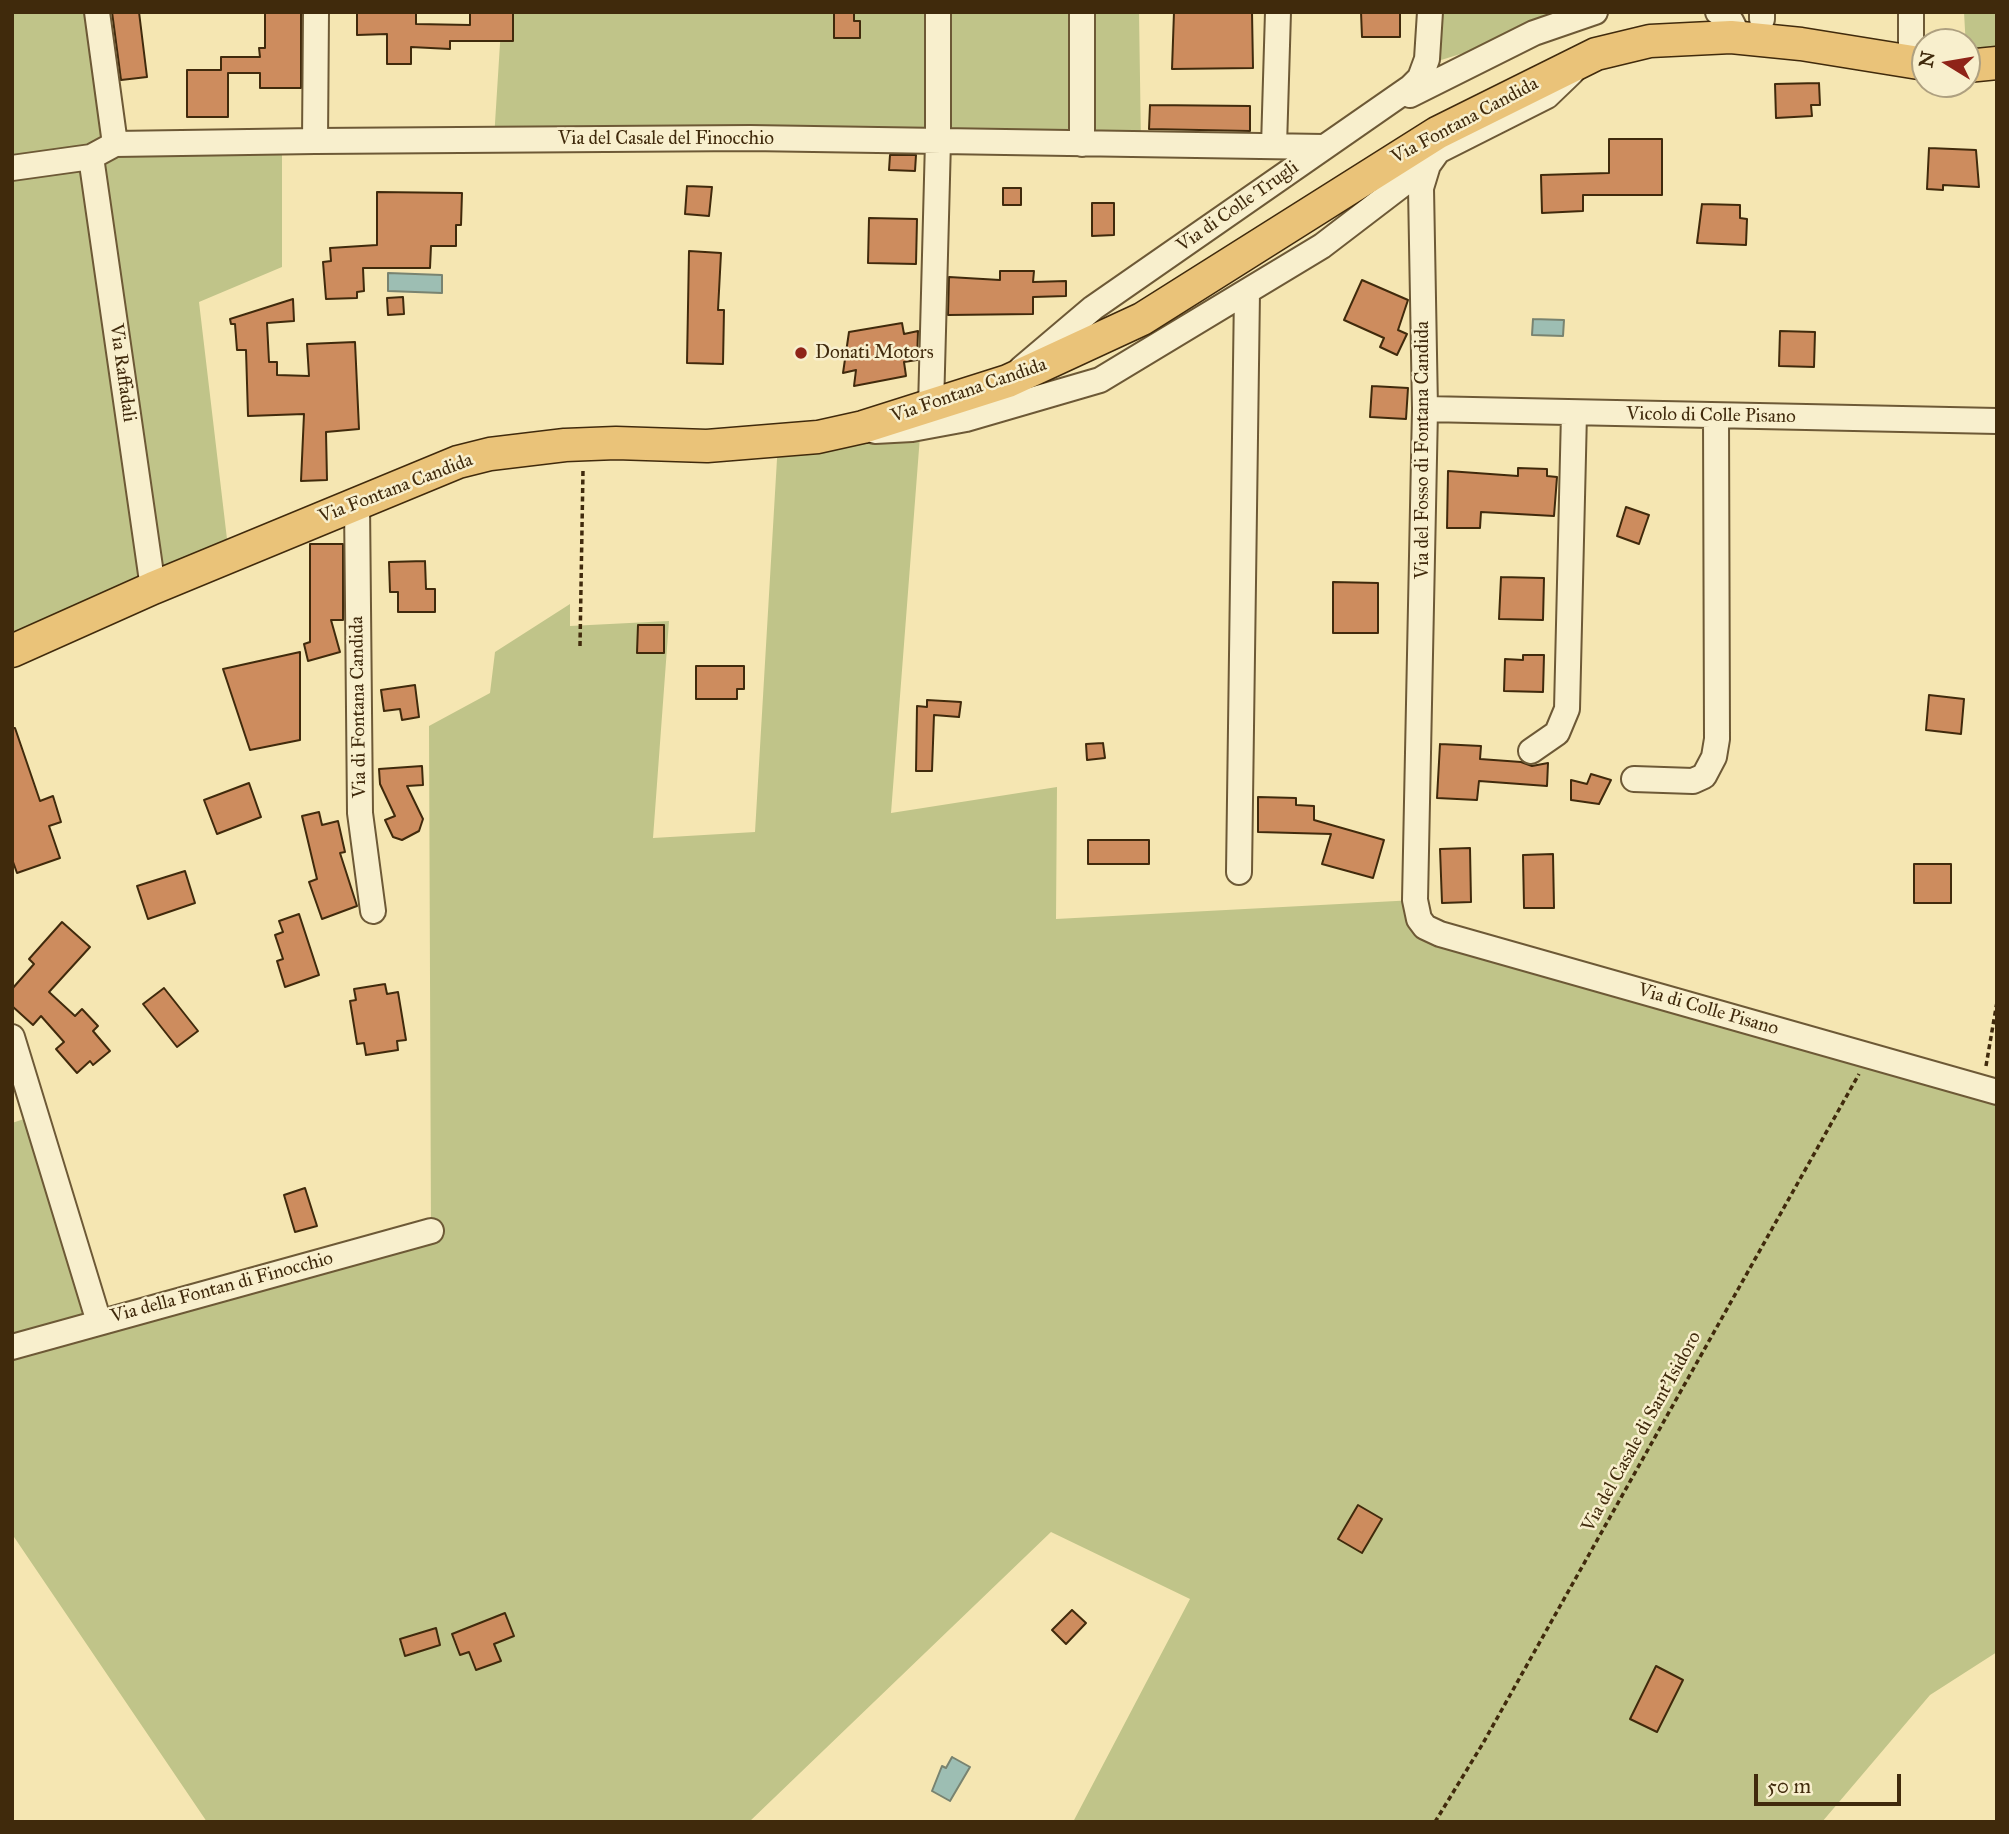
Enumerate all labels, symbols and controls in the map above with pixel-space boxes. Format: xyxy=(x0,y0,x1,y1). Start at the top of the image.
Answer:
north arrow xyxy=(1911,28,1981,98)
text: N xyxy=(1914,49,1940,69)
street label: Via Fontana Candida xyxy=(1388,73,1542,169)
street label: Via del Casale del Finocchio xyxy=(558,128,774,150)
street label: Via di Colle Trugli xyxy=(1173,157,1303,257)
street label: Via del Fosso di Fontana Candida xyxy=(1412,321,1434,579)
street label: Via Raffadali xyxy=(104,322,140,424)
place label: Donati Motors xyxy=(815,342,934,364)
marker: Donati Motors xyxy=(793,345,809,361)
street label: Via Fontana Candida xyxy=(888,354,1050,428)
street label: Vicolo di Colle Pisano xyxy=(1626,403,1796,429)
street label: Via Fontana Candida xyxy=(316,449,476,529)
street label: Via di Fontana Candida xyxy=(346,616,372,798)
street label: Via di Colle Pisano xyxy=(1635,979,1781,1041)
street label: Via della Fontan di Finocchio xyxy=(108,1247,336,1329)
street label: Via del Casale di Sant'Isidoro xyxy=(1577,1328,1707,1536)
scale bar xyxy=(1757,1760,1904,1804)
text: 50 m xyxy=(1767,1773,1811,1799)

